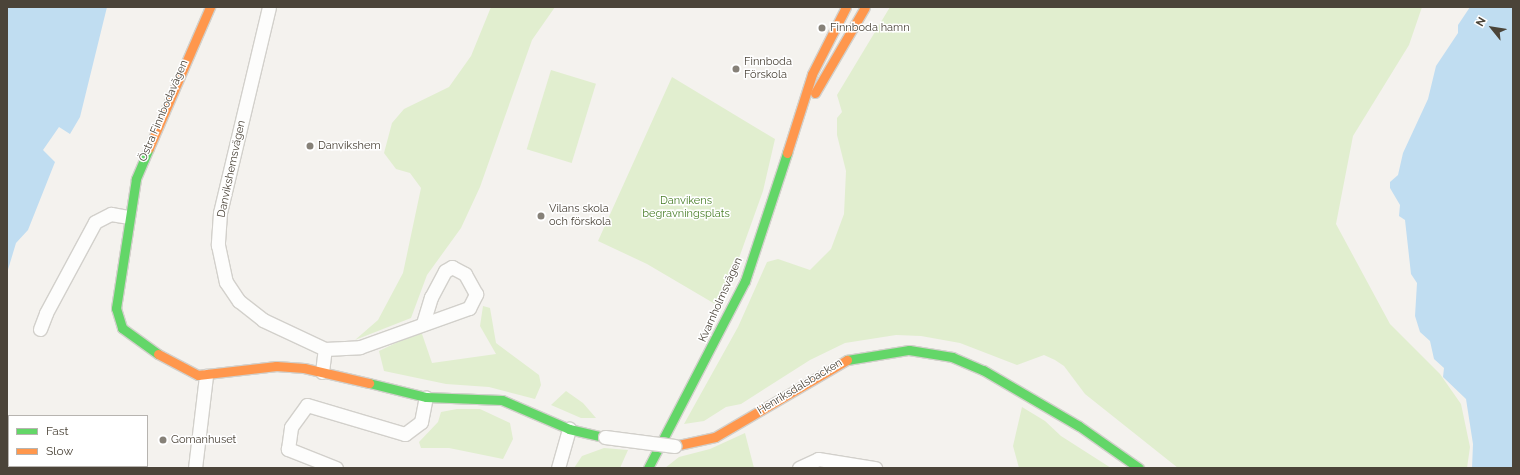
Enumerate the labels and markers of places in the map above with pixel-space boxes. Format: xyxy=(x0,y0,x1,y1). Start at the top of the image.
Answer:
place label: Finnboda hamn xyxy=(830,21,910,35)
marker: Finnboda hamn xyxy=(817,23,827,33)
place label: Finnboda Förskola xyxy=(744,56,792,82)
marker: Finnboda Förskola xyxy=(731,64,741,74)
place label: Danvikshem xyxy=(318,139,380,153)
marker: Danvikshem xyxy=(305,141,315,151)
place label: Vilans skola och förskola xyxy=(549,203,611,229)
marker: Vilans skola och förskola xyxy=(536,211,546,221)
place label: Gomanhuset xyxy=(171,433,236,447)
marker: Gomanhuset xyxy=(158,435,168,445)

